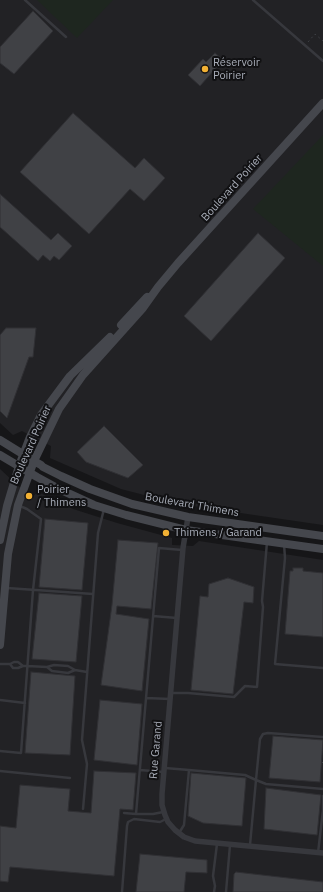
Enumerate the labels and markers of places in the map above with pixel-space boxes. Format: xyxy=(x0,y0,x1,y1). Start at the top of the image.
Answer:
place label: Réservoir Poirier xyxy=(213,56,260,82)
marker: Réservoir Poirier xyxy=(200,64,210,74)
place label: Poirier / Thimens xyxy=(37,483,86,509)
marker: Poirier / Thimens xyxy=(24,491,34,501)
place label: Thimens / Garand xyxy=(174,526,262,540)
marker: Thimens / Garand xyxy=(161,528,171,538)

